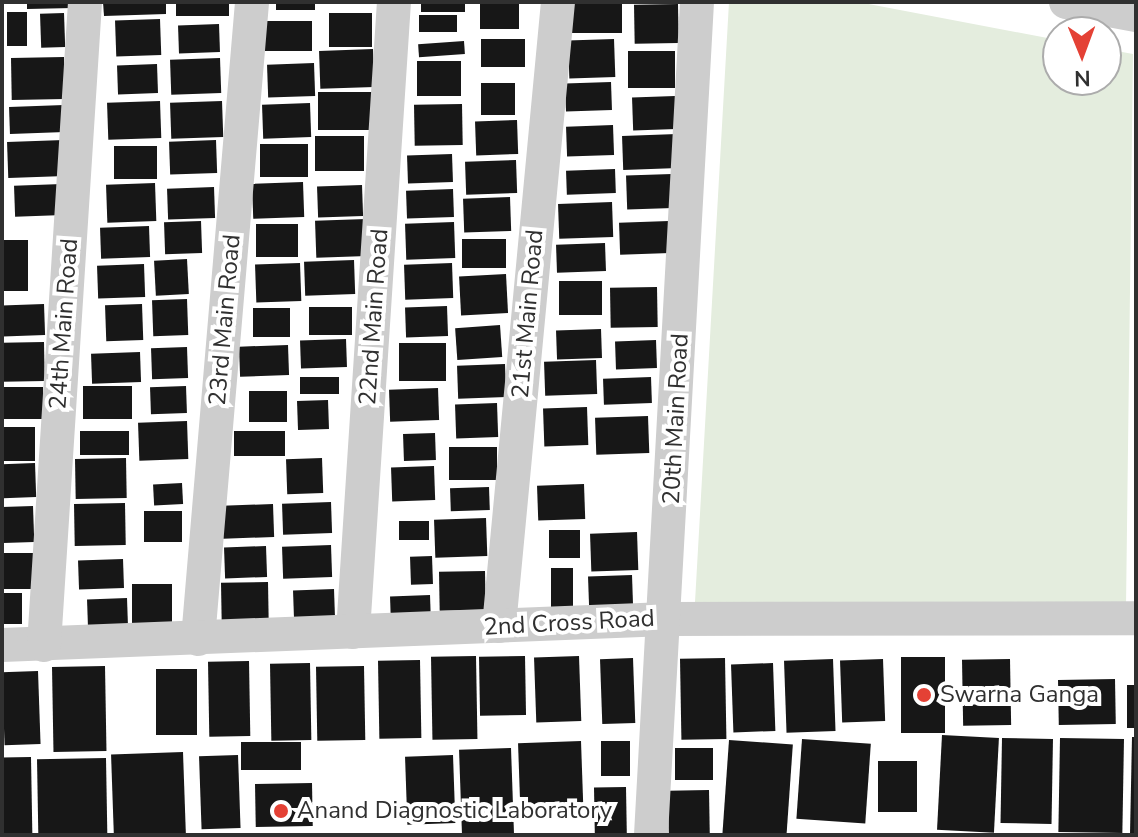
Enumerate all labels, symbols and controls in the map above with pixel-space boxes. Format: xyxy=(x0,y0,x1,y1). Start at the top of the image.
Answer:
north arrow xyxy=(1042,16,1122,96)
text: N xyxy=(1074,63,1091,93)
street label: 22nd Main Road xyxy=(353,228,395,406)
street label: 21st Main Road xyxy=(506,228,550,400)
street label: 23rd Main Road xyxy=(203,233,247,407)
street label: 24th Main Road xyxy=(44,237,84,411)
street label: 20th Main Road xyxy=(657,333,695,505)
street label: 2nd Cross Road xyxy=(483,604,655,642)
place label: Swarna Ganga xyxy=(940,681,1099,709)
marker: Swarna Ganga xyxy=(915,686,933,704)
place label: Anand Diagnostic Laboratory xyxy=(297,797,612,825)
marker: Anand Diagnostic Laboratory xyxy=(272,802,290,820)

